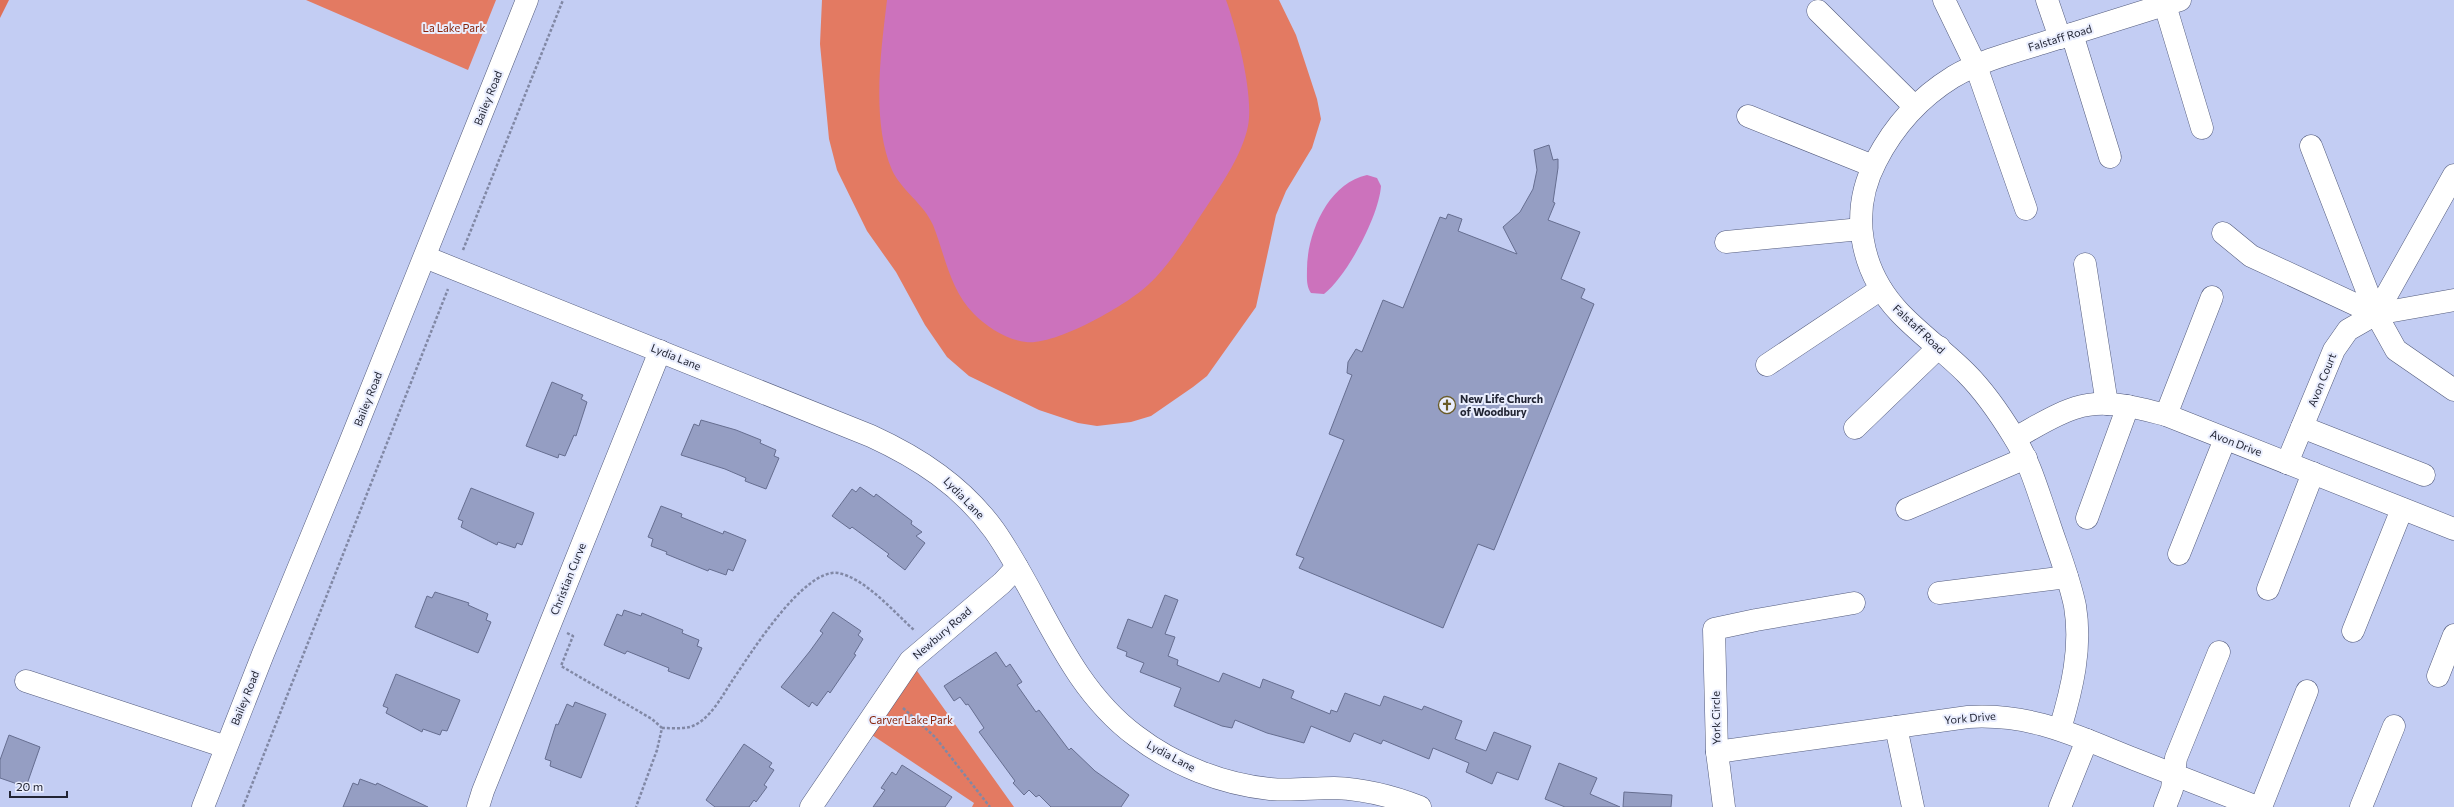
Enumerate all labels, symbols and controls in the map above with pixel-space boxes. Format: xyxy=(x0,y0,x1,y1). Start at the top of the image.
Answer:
park label: La Lake Park xyxy=(423,21,485,34)
street label: Falstaff Road xyxy=(2026,22,2093,53)
street label: Bailey Road xyxy=(471,69,504,127)
street label: Falstaff Road xyxy=(1891,301,1948,356)
street label: Lydia Lane xyxy=(649,341,703,373)
street label: Avon Court xyxy=(2305,351,2338,409)
street label: Bailey Road xyxy=(351,370,384,428)
place label: New Life Church of Woodbury xyxy=(1460,392,1543,418)
church icon: New Life Church of Woodbury xyxy=(1437,395,1457,415)
street label: Avon Drive xyxy=(2209,427,2264,458)
street label: Lydia Lane xyxy=(941,474,987,521)
street label: Christian Curve xyxy=(547,541,588,617)
street label: Newbury Road xyxy=(910,604,974,662)
street label: Bailey Road xyxy=(228,669,261,727)
street label: York Circle xyxy=(1709,691,1722,745)
street label: York Drive xyxy=(1944,709,1996,726)
park label: Carver Lake Park xyxy=(869,713,953,726)
street label: Lydia Lane xyxy=(1145,737,1198,774)
scale bar xyxy=(10,773,67,799)
text: 20 m xyxy=(16,779,43,793)

